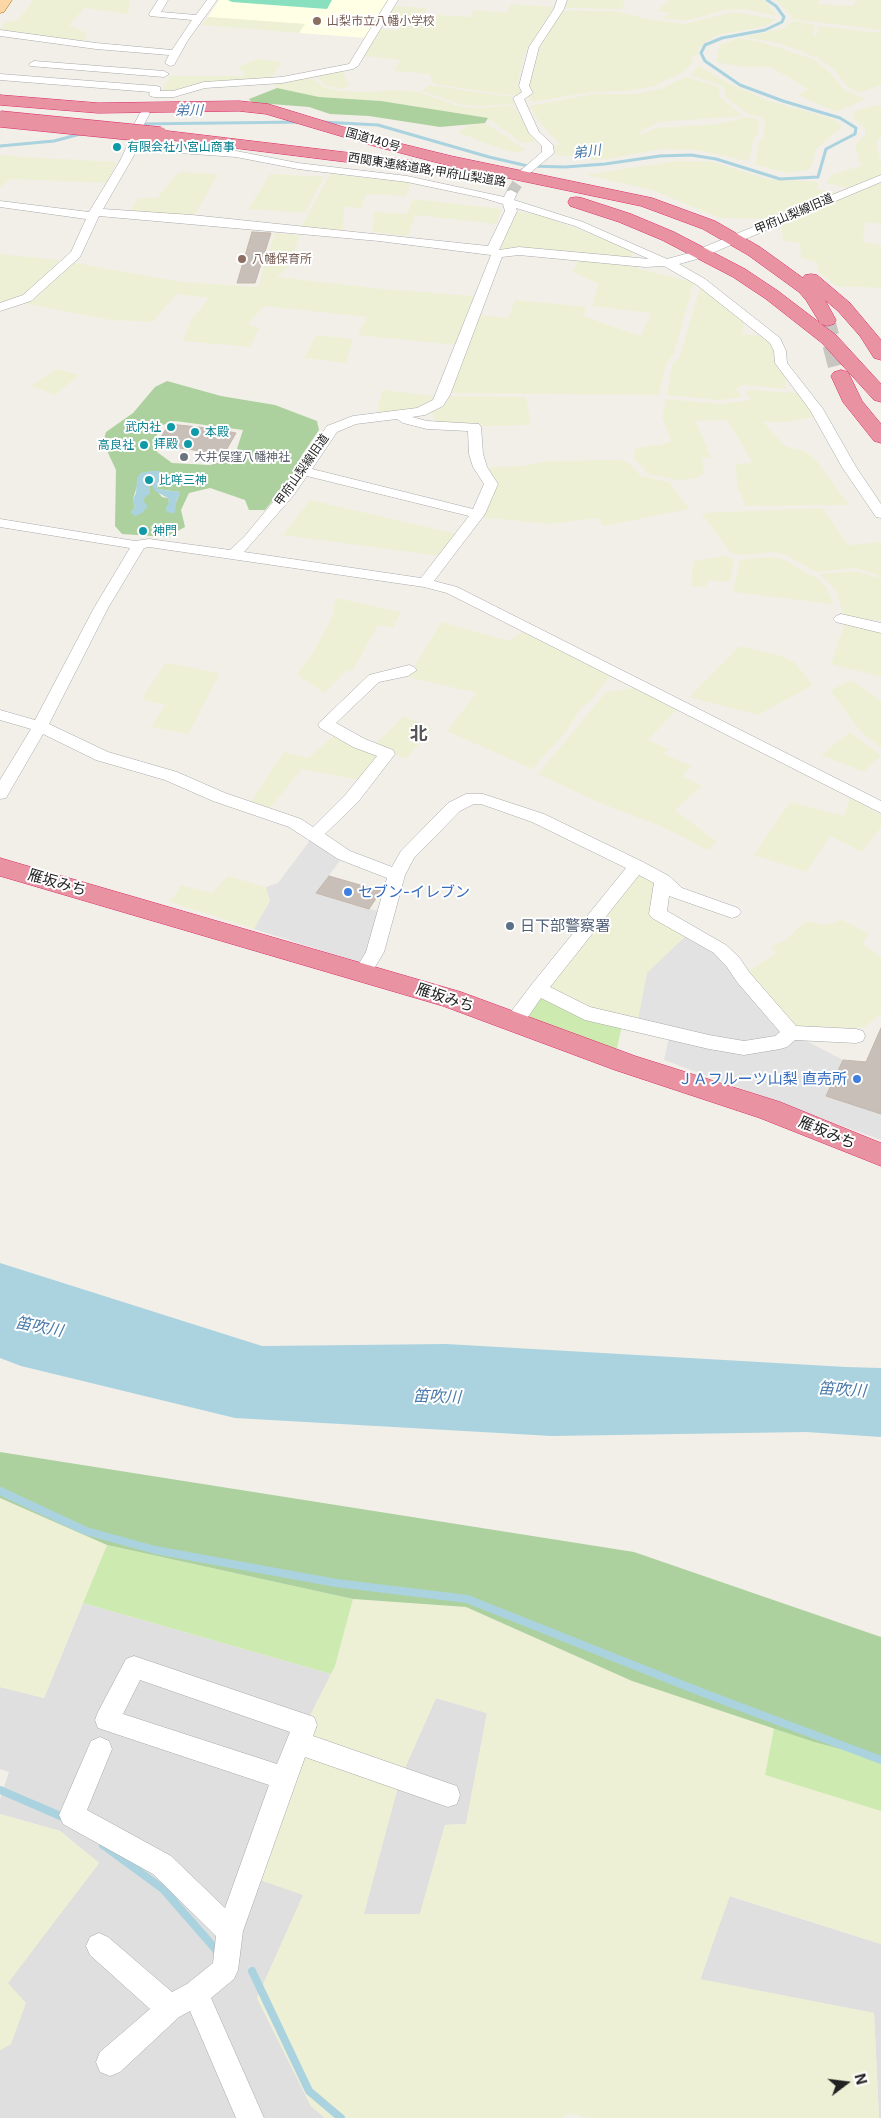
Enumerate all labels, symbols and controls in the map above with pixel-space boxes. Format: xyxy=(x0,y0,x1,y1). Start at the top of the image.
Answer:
place label: 山梨市立八幡小学校 xyxy=(327,14,435,28)
marker: 山梨市立八幡小学校 xyxy=(311,15,323,27)
water label: 弟川 xyxy=(175,103,203,119)
street label: 国道140号 xyxy=(344,125,402,155)
place label: 有限会社小宮山商事 xyxy=(127,140,235,154)
marker: 有限会社小宮山商事 xyxy=(111,141,123,153)
water label: 弟川 xyxy=(572,142,602,162)
street label: 西関東連絡道路;甲府山梨道路 xyxy=(347,150,507,190)
street label: 甲府山梨線旧道 xyxy=(753,191,835,237)
place label: 八幡保育所 xyxy=(252,252,312,266)
marker: 八幡保育所 xyxy=(236,253,248,265)
place label: 武内社 xyxy=(125,420,161,434)
marker: 武内社 xyxy=(165,421,177,433)
place label: 本殿 xyxy=(205,425,229,439)
marker: 本殿 xyxy=(189,426,201,438)
street label: 甲府山梨線旧道 xyxy=(272,431,332,509)
place label: 拝殿 xyxy=(154,437,178,451)
place label: 高良社 xyxy=(98,438,134,452)
marker: 拝殿 xyxy=(182,438,194,450)
marker: 高良社 xyxy=(138,439,150,451)
place label: 大井俣窪八幡神社 xyxy=(194,450,290,464)
marker: 大井俣窪八幡神社 xyxy=(178,451,190,463)
place label: 比咩三神 xyxy=(159,473,207,487)
marker: 比咩三神 xyxy=(143,474,155,486)
place label: 神門 xyxy=(153,524,177,538)
marker: 神門 xyxy=(137,525,149,537)
district label: 北 xyxy=(410,724,428,746)
street label: 雁坂みち xyxy=(26,866,88,900)
place label: セブン-イレブン xyxy=(358,883,470,901)
marker: セブン-イレブン xyxy=(342,886,354,898)
place label: 日下部警察署 xyxy=(520,917,610,935)
marker: 日下部警察署 xyxy=(504,920,516,932)
street label: 雁坂みち xyxy=(414,980,476,1016)
place label: ＪＡフルーツ山梨 直売所 xyxy=(678,1070,847,1088)
marker: ＪＡフルーツ山梨 直売所 xyxy=(851,1073,863,1085)
street label: 雁坂みち xyxy=(796,1113,858,1153)
water label: 笛吹川 xyxy=(14,1313,64,1341)
water label: 笛吹川 xyxy=(817,1379,867,1401)
water label: 笛吹川 xyxy=(413,1387,461,1407)
north arrow xyxy=(821,2058,871,2108)
text: N xyxy=(851,2072,871,2086)

